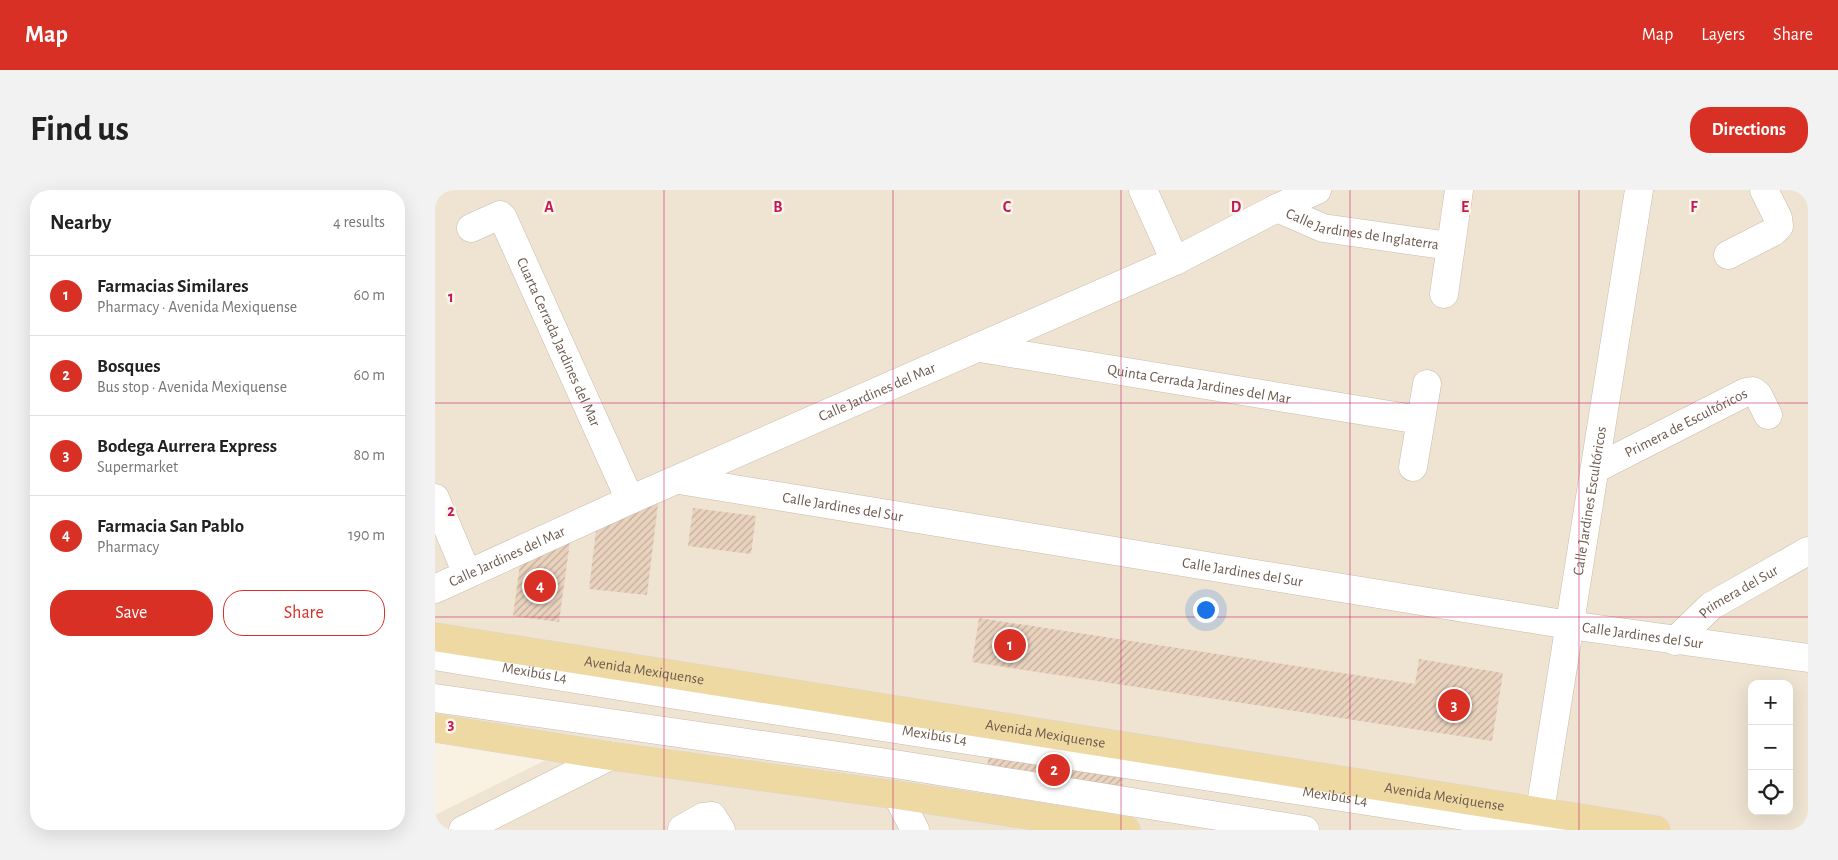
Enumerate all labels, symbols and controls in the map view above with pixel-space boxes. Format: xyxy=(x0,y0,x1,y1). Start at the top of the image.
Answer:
text: Map xyxy=(25,23,68,47)
text: Map xyxy=(1642,26,1673,44)
text: Layers xyxy=(1701,26,1745,44)
text: Share xyxy=(1773,26,1813,44)
button: Directions xyxy=(1690,107,1808,153)
text: Find us xyxy=(30,112,129,147)
text: A xyxy=(544,199,554,215)
text: B xyxy=(773,199,783,215)
text: C xyxy=(1003,199,1012,215)
text: D xyxy=(1231,199,1242,215)
text: E xyxy=(1461,199,1469,215)
text: F xyxy=(1690,199,1698,215)
street label: Calle Jardines de Inglaterra xyxy=(1284,205,1440,252)
text: Nearby xyxy=(50,212,111,233)
text: 4 results xyxy=(333,214,385,230)
street label: Cuarta Cerrada Jardines del Mar xyxy=(514,255,603,429)
text: Farmacias Similares xyxy=(97,277,249,296)
text: 1 xyxy=(63,287,69,303)
text: 60 m xyxy=(354,287,385,303)
text: 1 xyxy=(448,289,454,305)
text: Pharmacy · Avenida Mexiquense xyxy=(97,299,297,315)
text: Bosques xyxy=(97,357,161,376)
street label: Calle Jardines del Mar xyxy=(816,359,938,424)
street label: Quinta Cerrada Jardines del Mar xyxy=(1106,361,1292,406)
text: 2 xyxy=(62,367,70,383)
text: 60 m xyxy=(354,367,385,383)
text: Bus stop · Avenida Mexiquense xyxy=(97,379,287,395)
street label: Primera de Escultóricos xyxy=(1622,385,1750,460)
street label: Calle Jardines Escultóricos xyxy=(1570,425,1609,577)
text: Bodega Aurrera Express xyxy=(97,437,277,456)
text: 3 xyxy=(63,447,69,463)
text: 80 m xyxy=(354,447,385,463)
text: Supermarket xyxy=(97,459,178,475)
street label: Calle Jardines del Sur xyxy=(781,489,904,524)
text: 2 xyxy=(447,503,455,519)
text: Farmacia San Pablo xyxy=(97,517,244,536)
street label: Calle Jardines del Mar xyxy=(446,523,567,589)
text: 4 xyxy=(62,527,70,543)
text: 190 m xyxy=(348,527,385,543)
text: Pharmacy xyxy=(97,539,159,555)
street label: Calle Jardines del Sur xyxy=(1181,555,1304,589)
street label: Primera del Sur xyxy=(1696,562,1781,621)
pin: 4 xyxy=(524,567,556,605)
button: Save xyxy=(50,590,213,636)
button: Share xyxy=(223,590,385,636)
your location xyxy=(1193,597,1219,623)
street label: Calle Jardines del Sur xyxy=(1581,619,1704,651)
pin: 1 xyxy=(994,626,1026,664)
street label: Avenida Mexiquense xyxy=(583,653,705,687)
street label: Mexibús L4 xyxy=(501,660,568,685)
map controls xyxy=(1748,680,1793,815)
button: + xyxy=(1748,680,1793,725)
pin: 3 xyxy=(1438,686,1470,724)
text: 3 xyxy=(448,716,455,732)
street label: Avenida Mexiquense xyxy=(984,717,1106,750)
street label: Mexibús L4 xyxy=(901,723,968,747)
button: − xyxy=(1748,725,1793,770)
pin: 2 xyxy=(1038,751,1070,789)
button: locate xyxy=(1748,770,1793,815)
street label: Avenida Mexiquense xyxy=(1383,780,1506,813)
street label: Mexibús L4 xyxy=(1302,784,1369,808)

